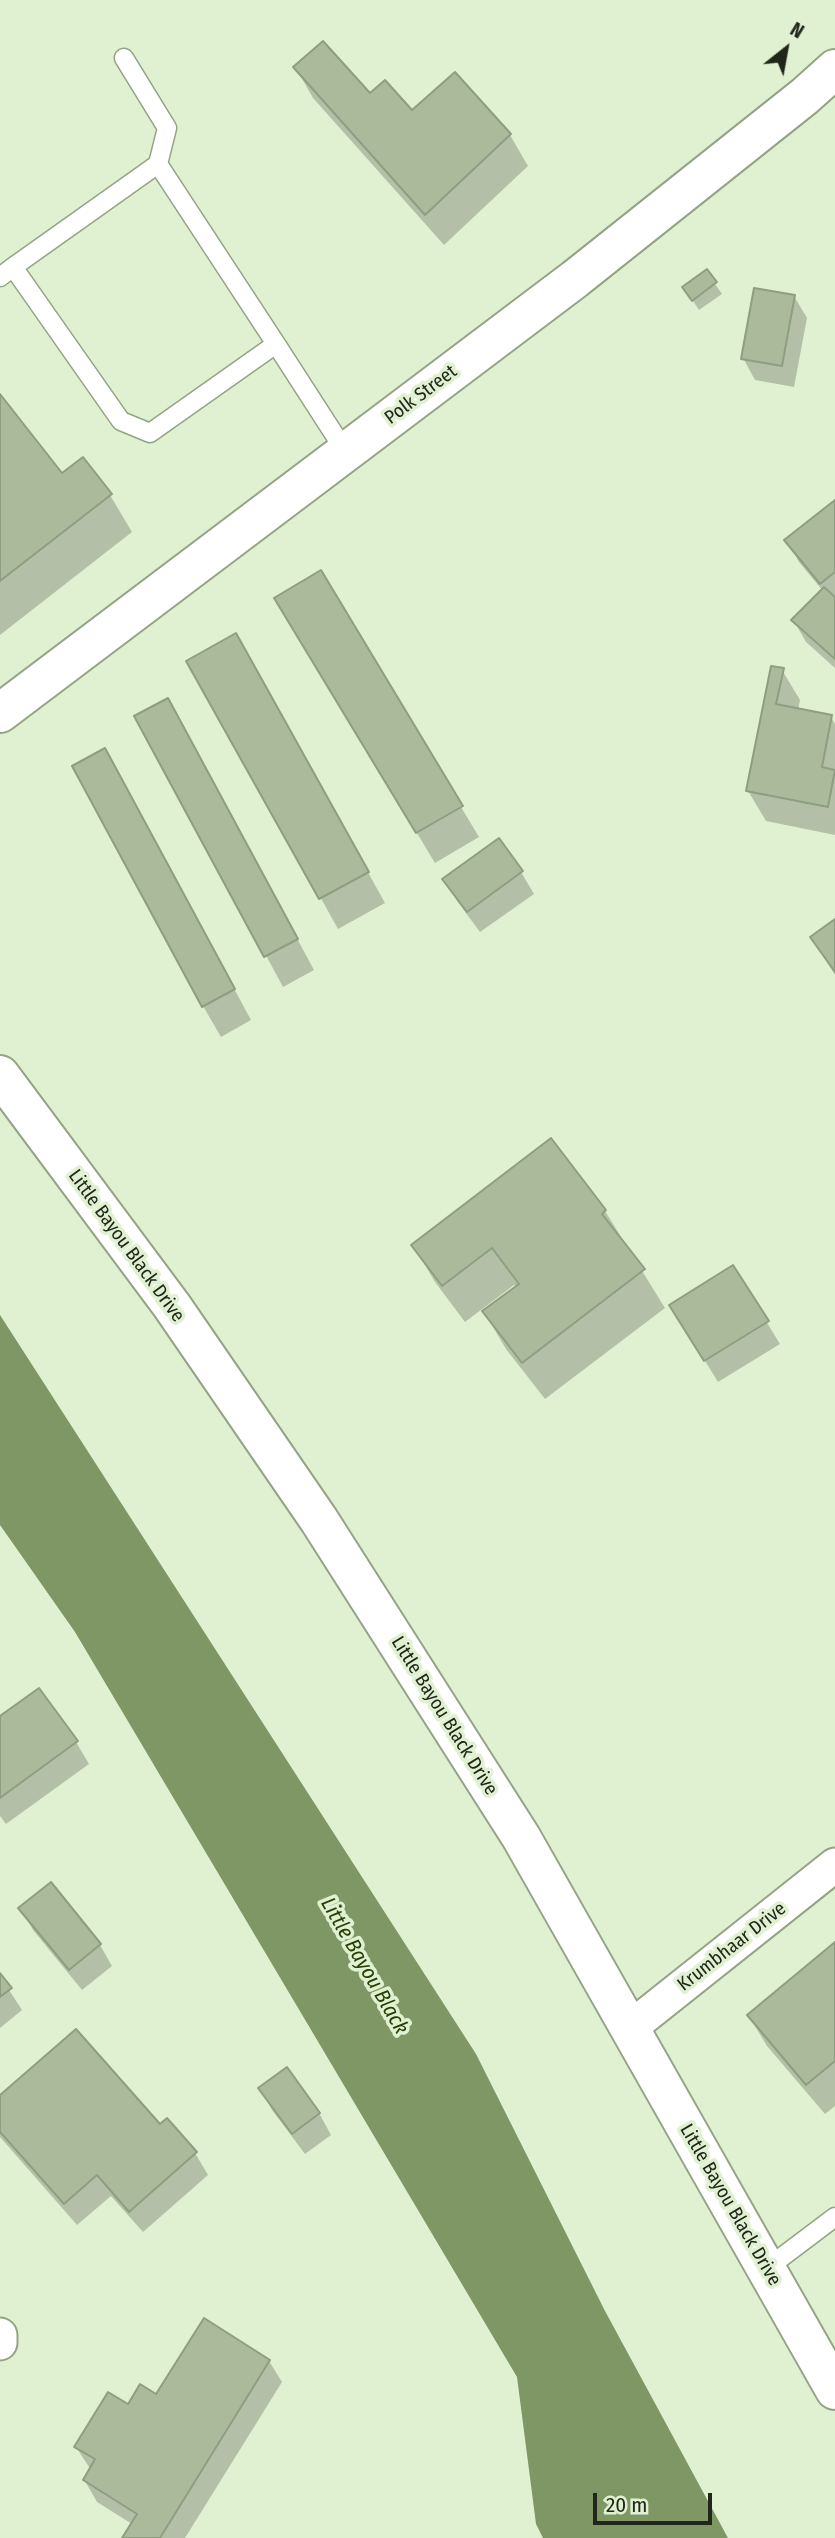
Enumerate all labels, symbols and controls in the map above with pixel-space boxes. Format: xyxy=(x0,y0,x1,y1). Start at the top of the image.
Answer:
north arrow xyxy=(751,14,821,84)
text: N xyxy=(786,18,808,43)
street label: Polk Street xyxy=(380,360,462,430)
street label: Little Bayou Black Drive xyxy=(63,1165,189,1327)
street label: Little Bayou Black Drive xyxy=(386,1632,502,1800)
water label: Little Bayou Black xyxy=(315,1893,413,2039)
street label: Krumbhaar Drive xyxy=(673,1898,791,1996)
street label: Little Bayou Black Drive xyxy=(674,2120,786,2290)
scale bar xyxy=(597,2478,716,2522)
text: 20 m xyxy=(606,2492,647,2518)

